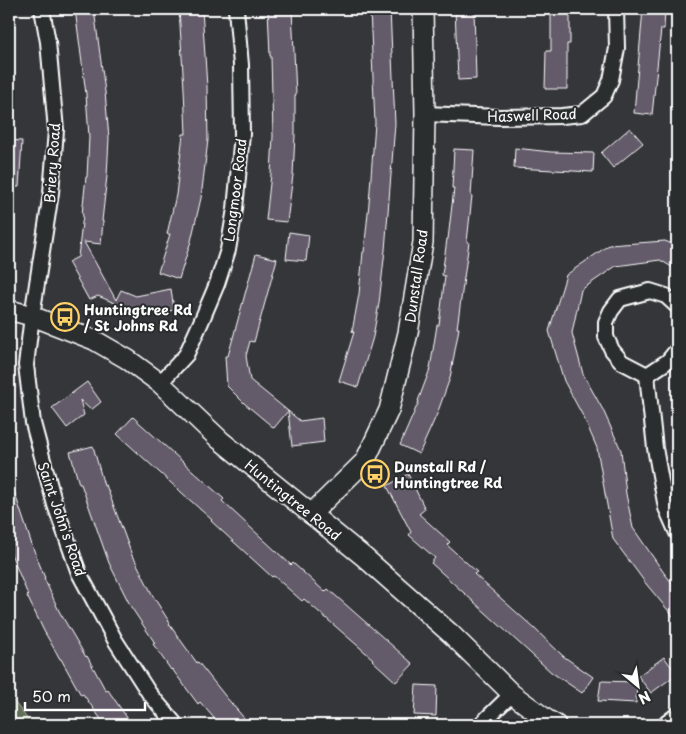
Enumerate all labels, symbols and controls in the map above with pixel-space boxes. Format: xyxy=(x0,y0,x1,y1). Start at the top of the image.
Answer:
street label: Haswell Road xyxy=(487,103,577,127)
street label: Briery Road xyxy=(39,122,65,204)
street label: Longmoor Road xyxy=(218,137,252,243)
street label: Dunstall Road xyxy=(399,228,433,324)
place label: Huntingtree Rd / St Johns Rd xyxy=(83,299,193,336)
bus stop icon: Huntingtree Rd / St Johns Rd xyxy=(50,302,80,332)
street label: Huntingtree Road xyxy=(240,455,346,545)
place label: Dunstall Rd / Huntingtree Rd xyxy=(394,456,503,493)
street label: Saint John's Road xyxy=(33,459,91,579)
bus stop icon: Dunstall Rd / Huntingtree Rd xyxy=(360,459,390,489)
north arrow xyxy=(614,662,664,712)
scale bar xyxy=(25,679,145,711)
text: 50 m xyxy=(32,684,71,707)
text: N xyxy=(635,686,654,710)

